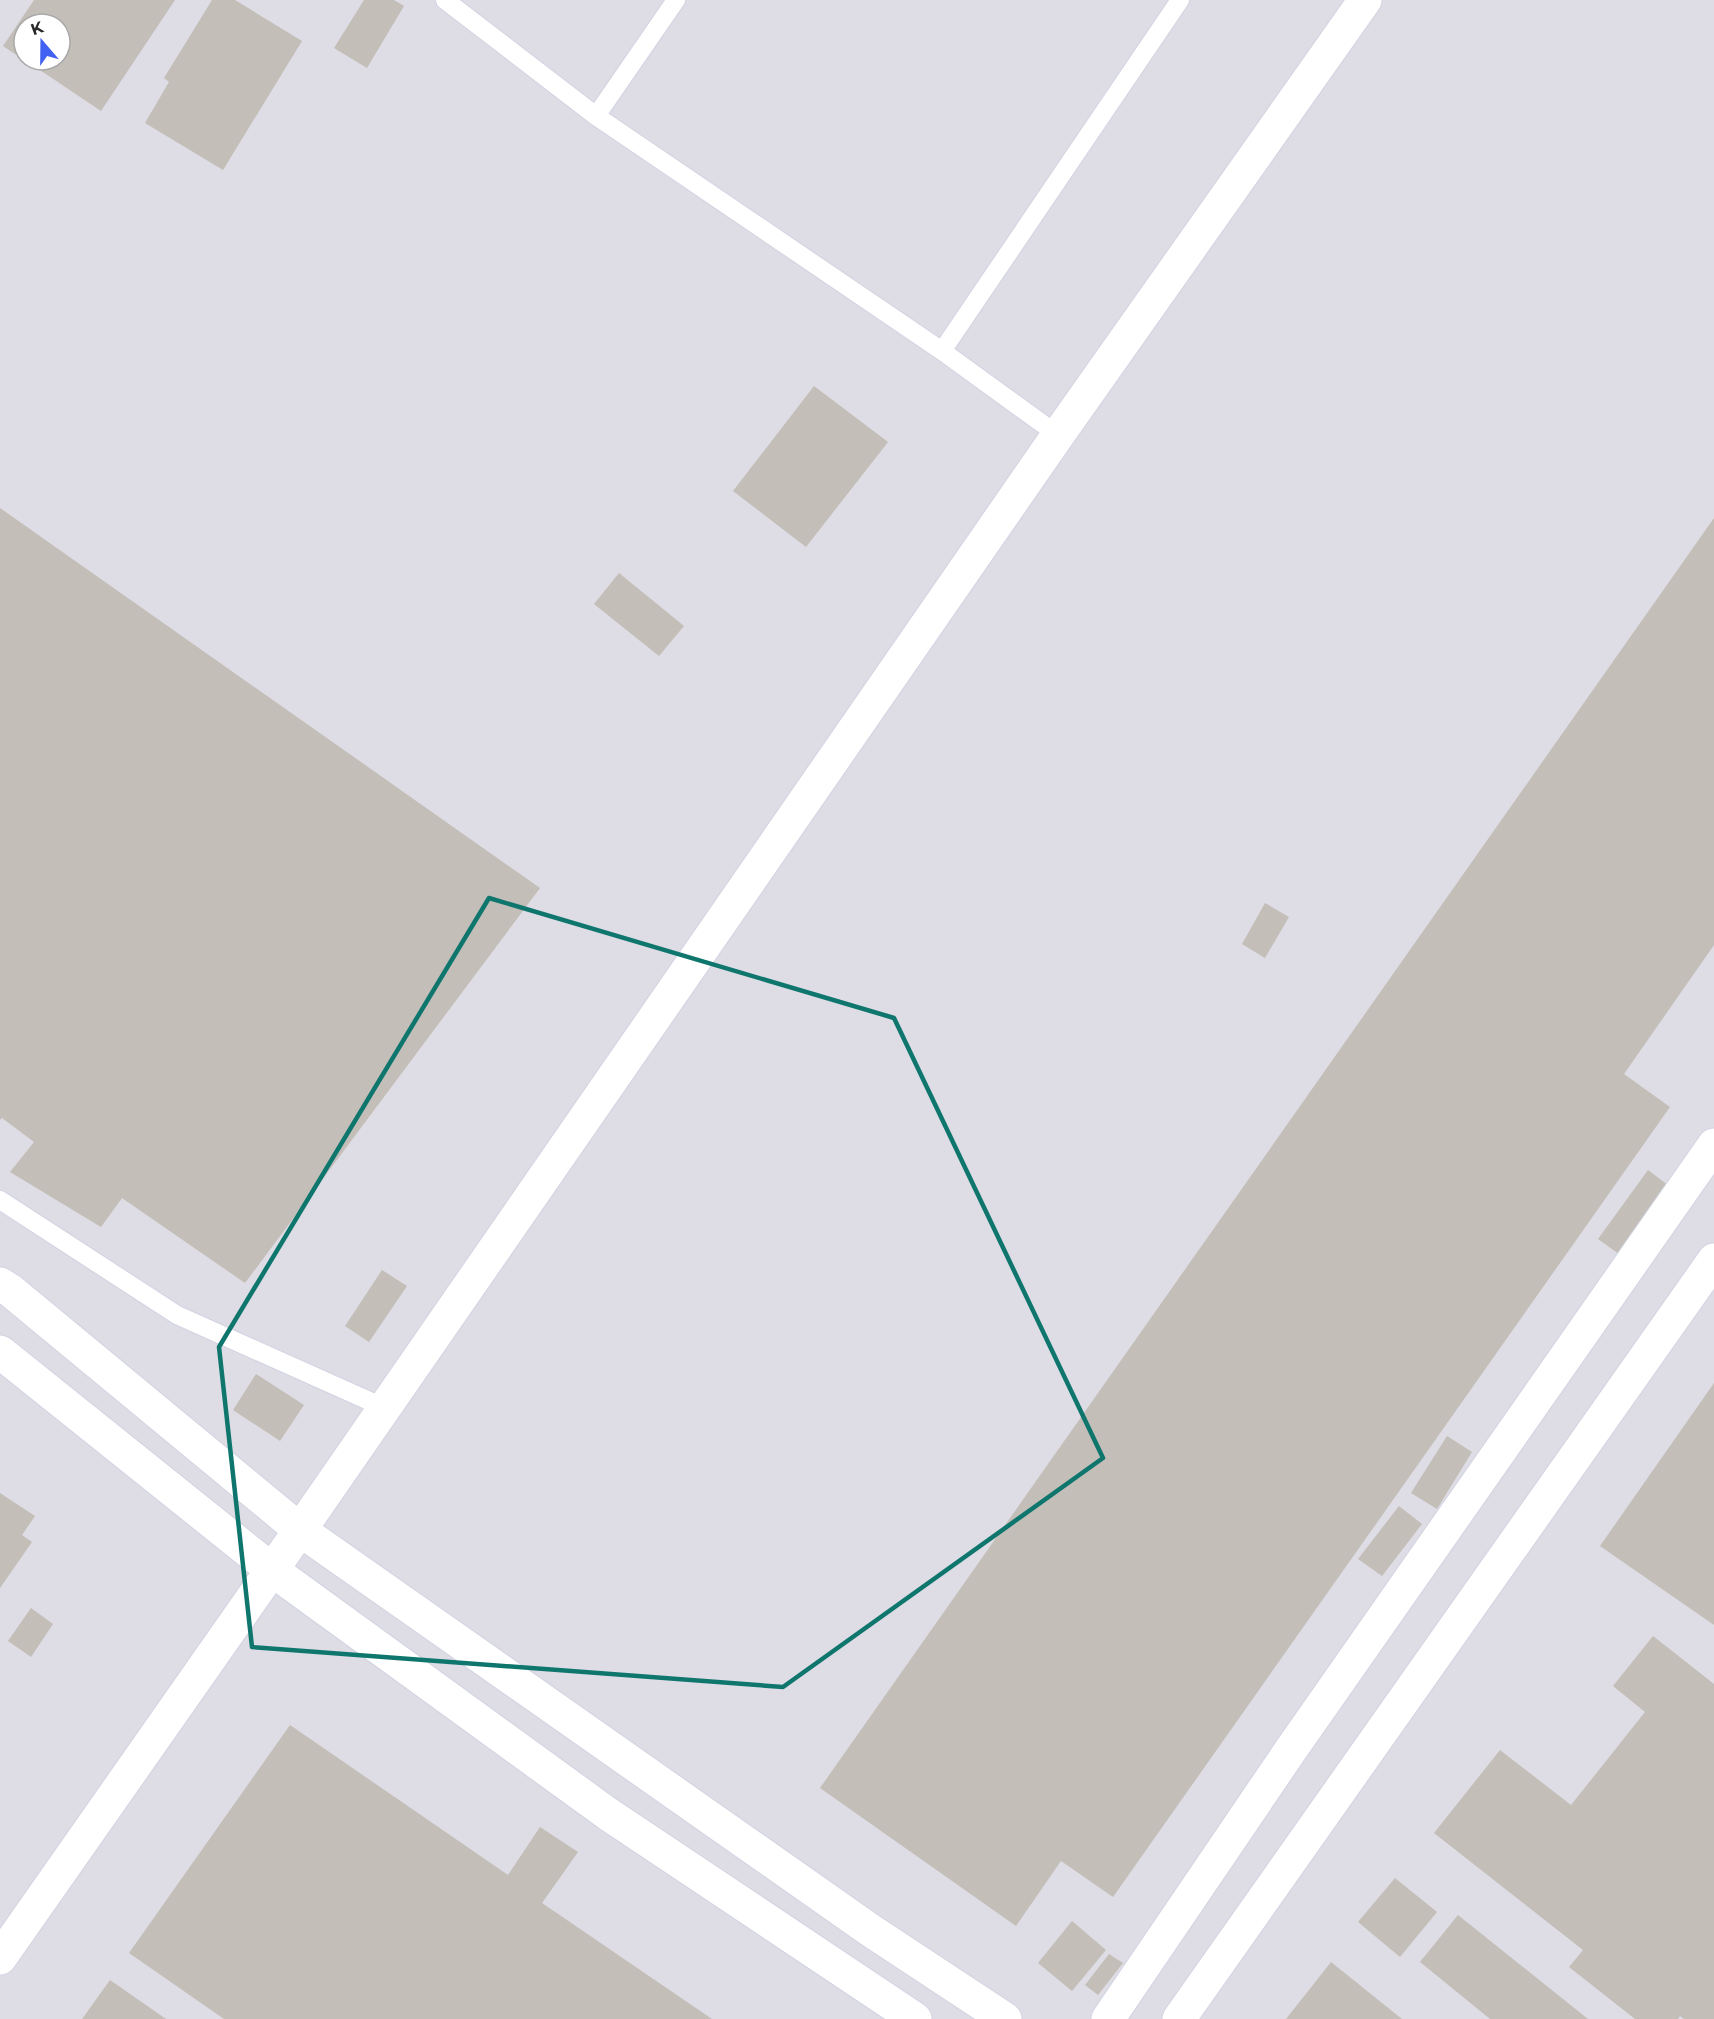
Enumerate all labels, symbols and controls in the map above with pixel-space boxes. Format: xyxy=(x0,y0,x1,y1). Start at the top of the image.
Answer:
north arrow xyxy=(12,12,72,72)
text: K xyxy=(28,17,47,39)

